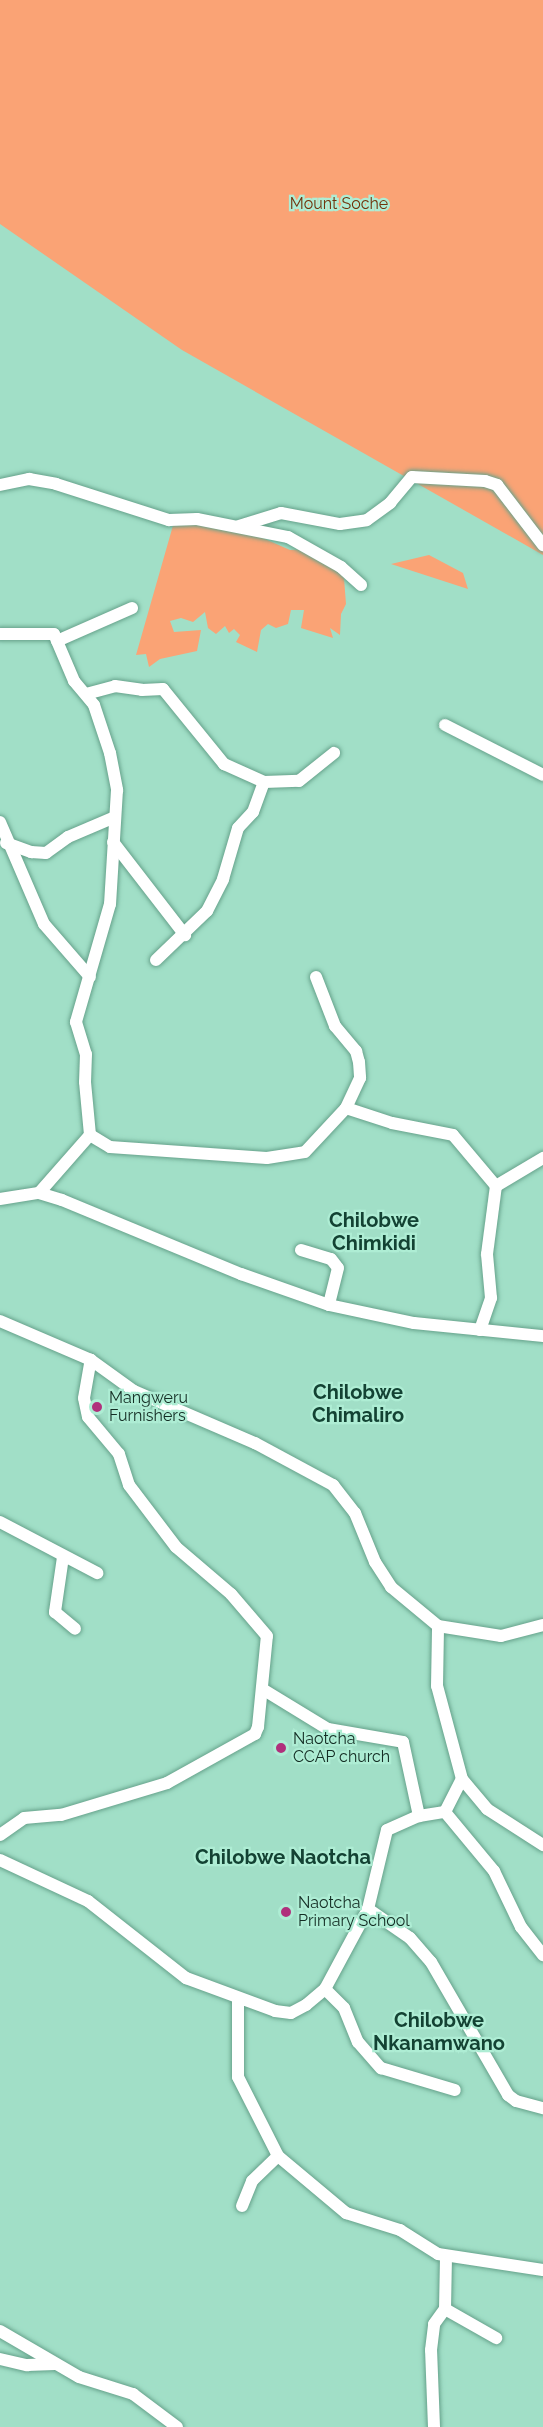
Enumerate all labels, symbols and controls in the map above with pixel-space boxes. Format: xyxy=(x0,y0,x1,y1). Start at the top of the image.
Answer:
park label: Mount Soche xyxy=(290,194,388,214)
district label: Chilobwe Chimkidi xyxy=(329,1208,419,1255)
district label: Chilobwe Chimaliro xyxy=(312,1380,404,1427)
place label: Mangweru Furnishers xyxy=(109,1388,188,1426)
marker: Mangweru Furnishers xyxy=(90,1400,104,1414)
place label: Naotcha CCAP church xyxy=(293,1729,391,1767)
marker: Naotcha CCAP church xyxy=(274,1741,288,1755)
district label: Chilobwe Naotcha xyxy=(195,1845,371,1869)
place label: Naotcha Primary School xyxy=(298,1893,410,1931)
marker: Naotcha Primary School xyxy=(279,1905,293,1919)
district label: Chilobwe Nkanamwano xyxy=(373,2009,505,2056)

